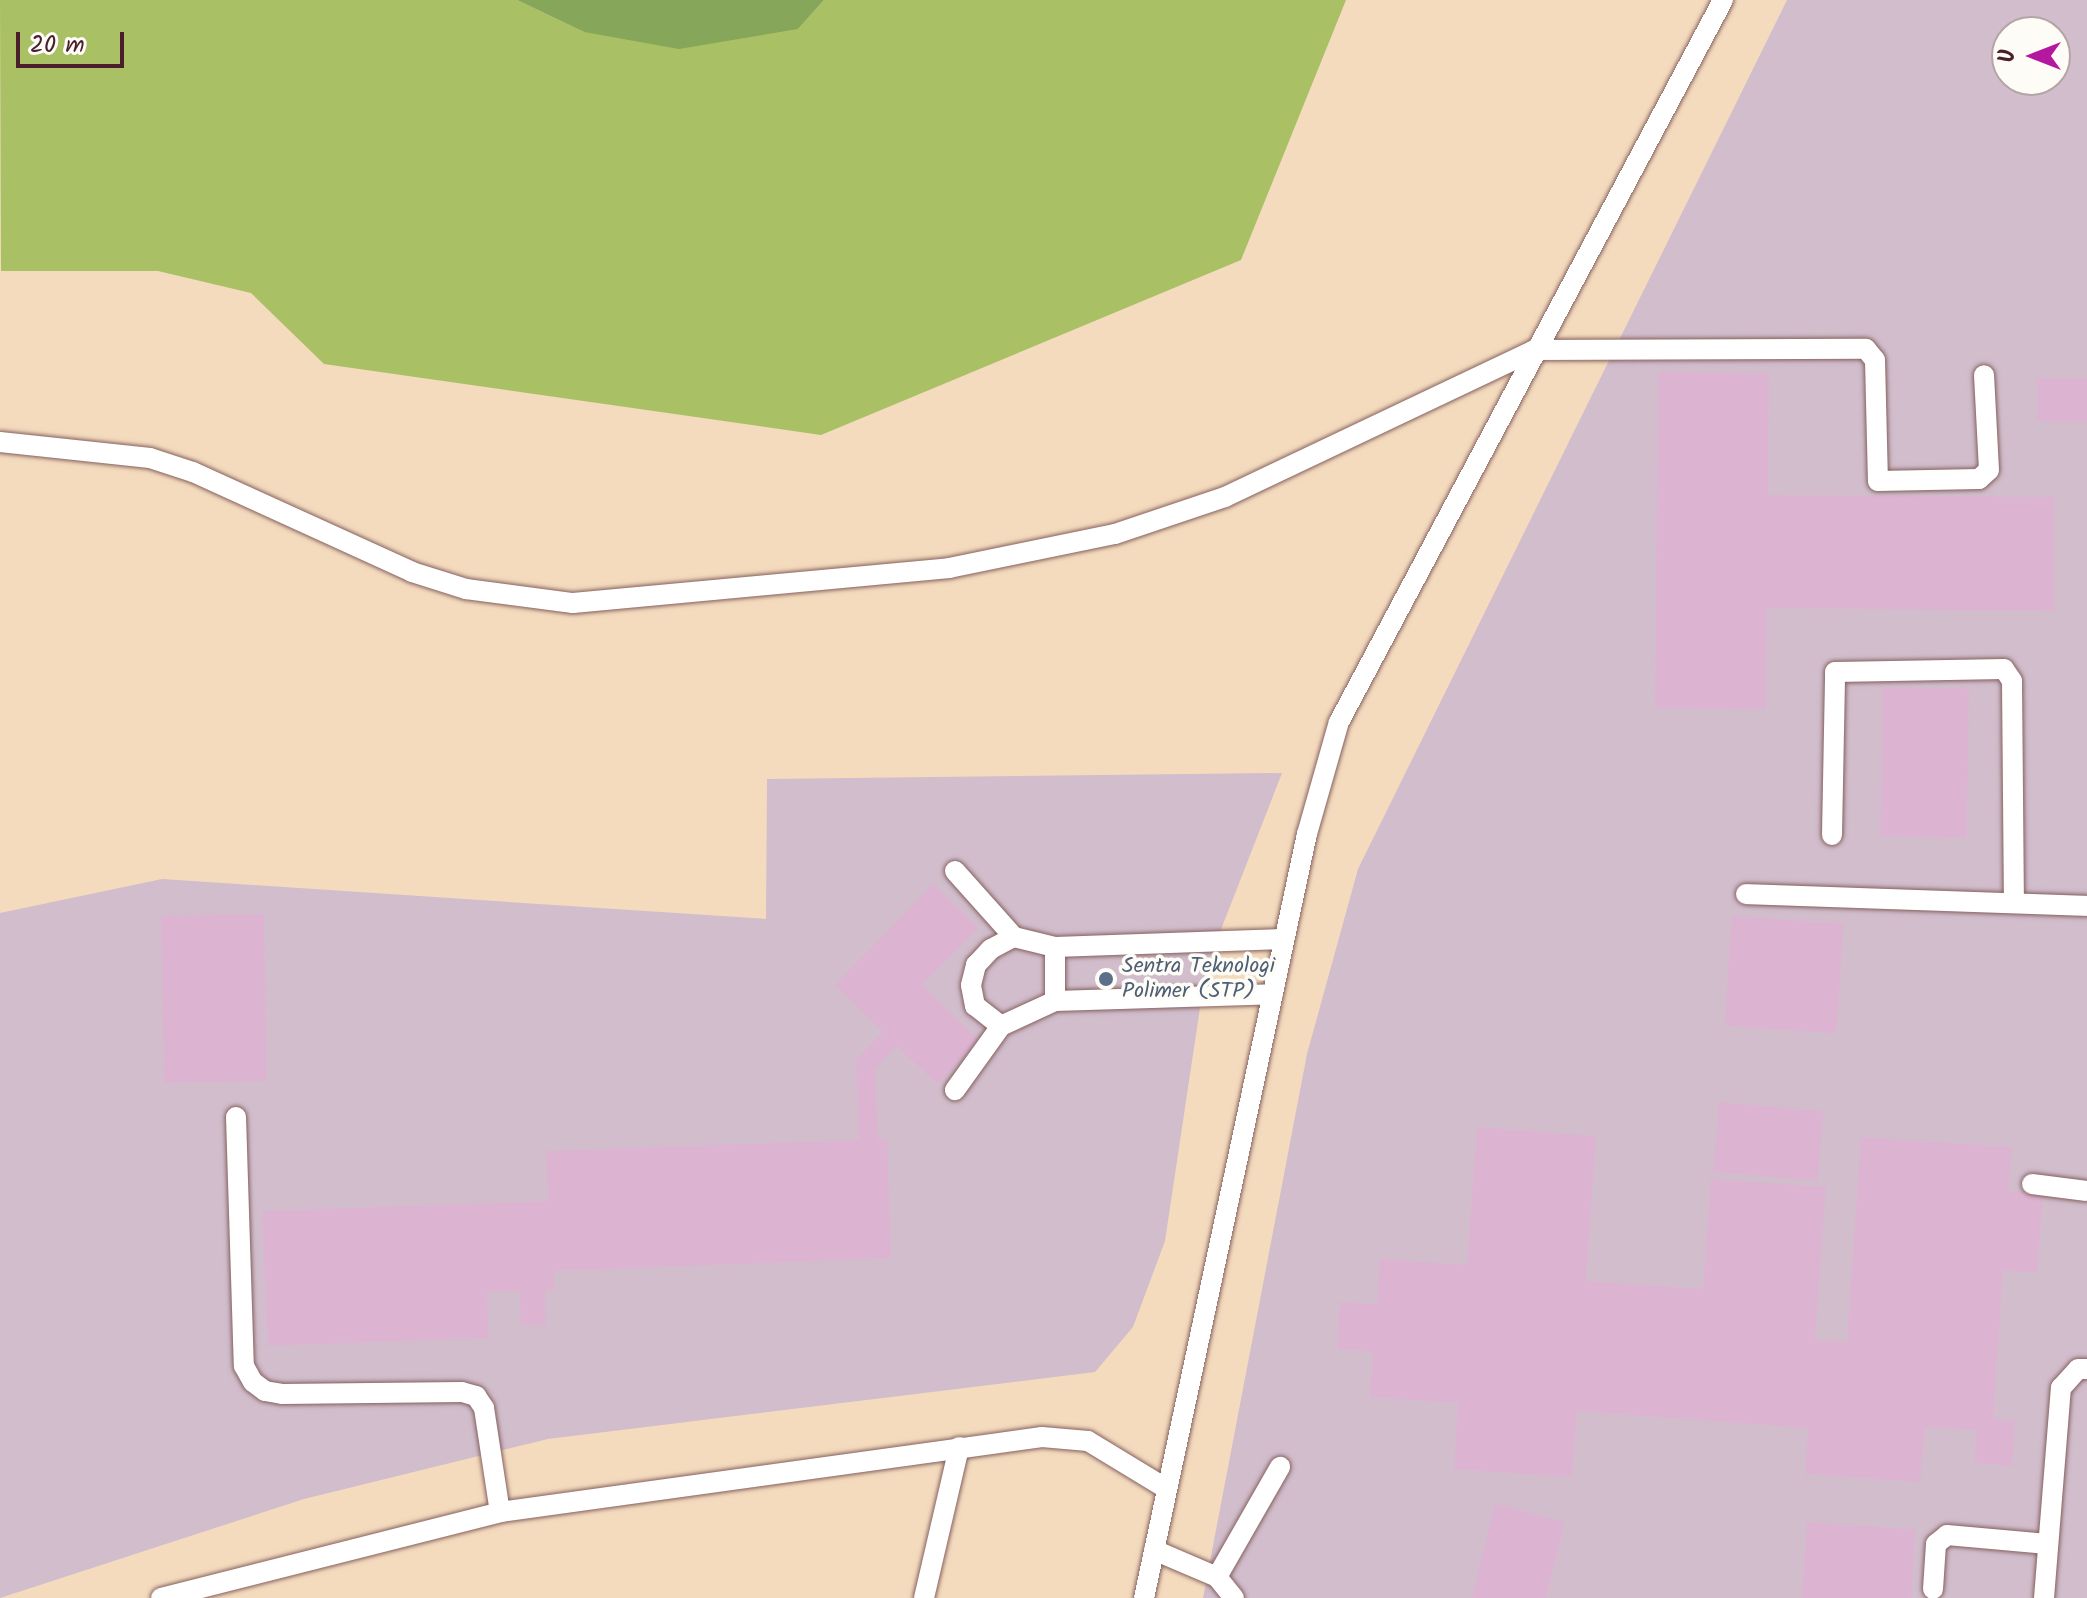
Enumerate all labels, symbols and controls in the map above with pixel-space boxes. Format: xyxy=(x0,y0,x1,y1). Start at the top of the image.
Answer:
scale bar xyxy=(20,16,128,66)
north arrow xyxy=(1991,16,2071,96)
text: 20 m xyxy=(30,26,85,65)
text: U xyxy=(1991,49,2026,63)
place label: Sentra Teknologi Polimer (STP) xyxy=(1122,953,1275,1004)
marker: Sentra Teknologi Polimer (STP) xyxy=(1097,970,1115,988)

